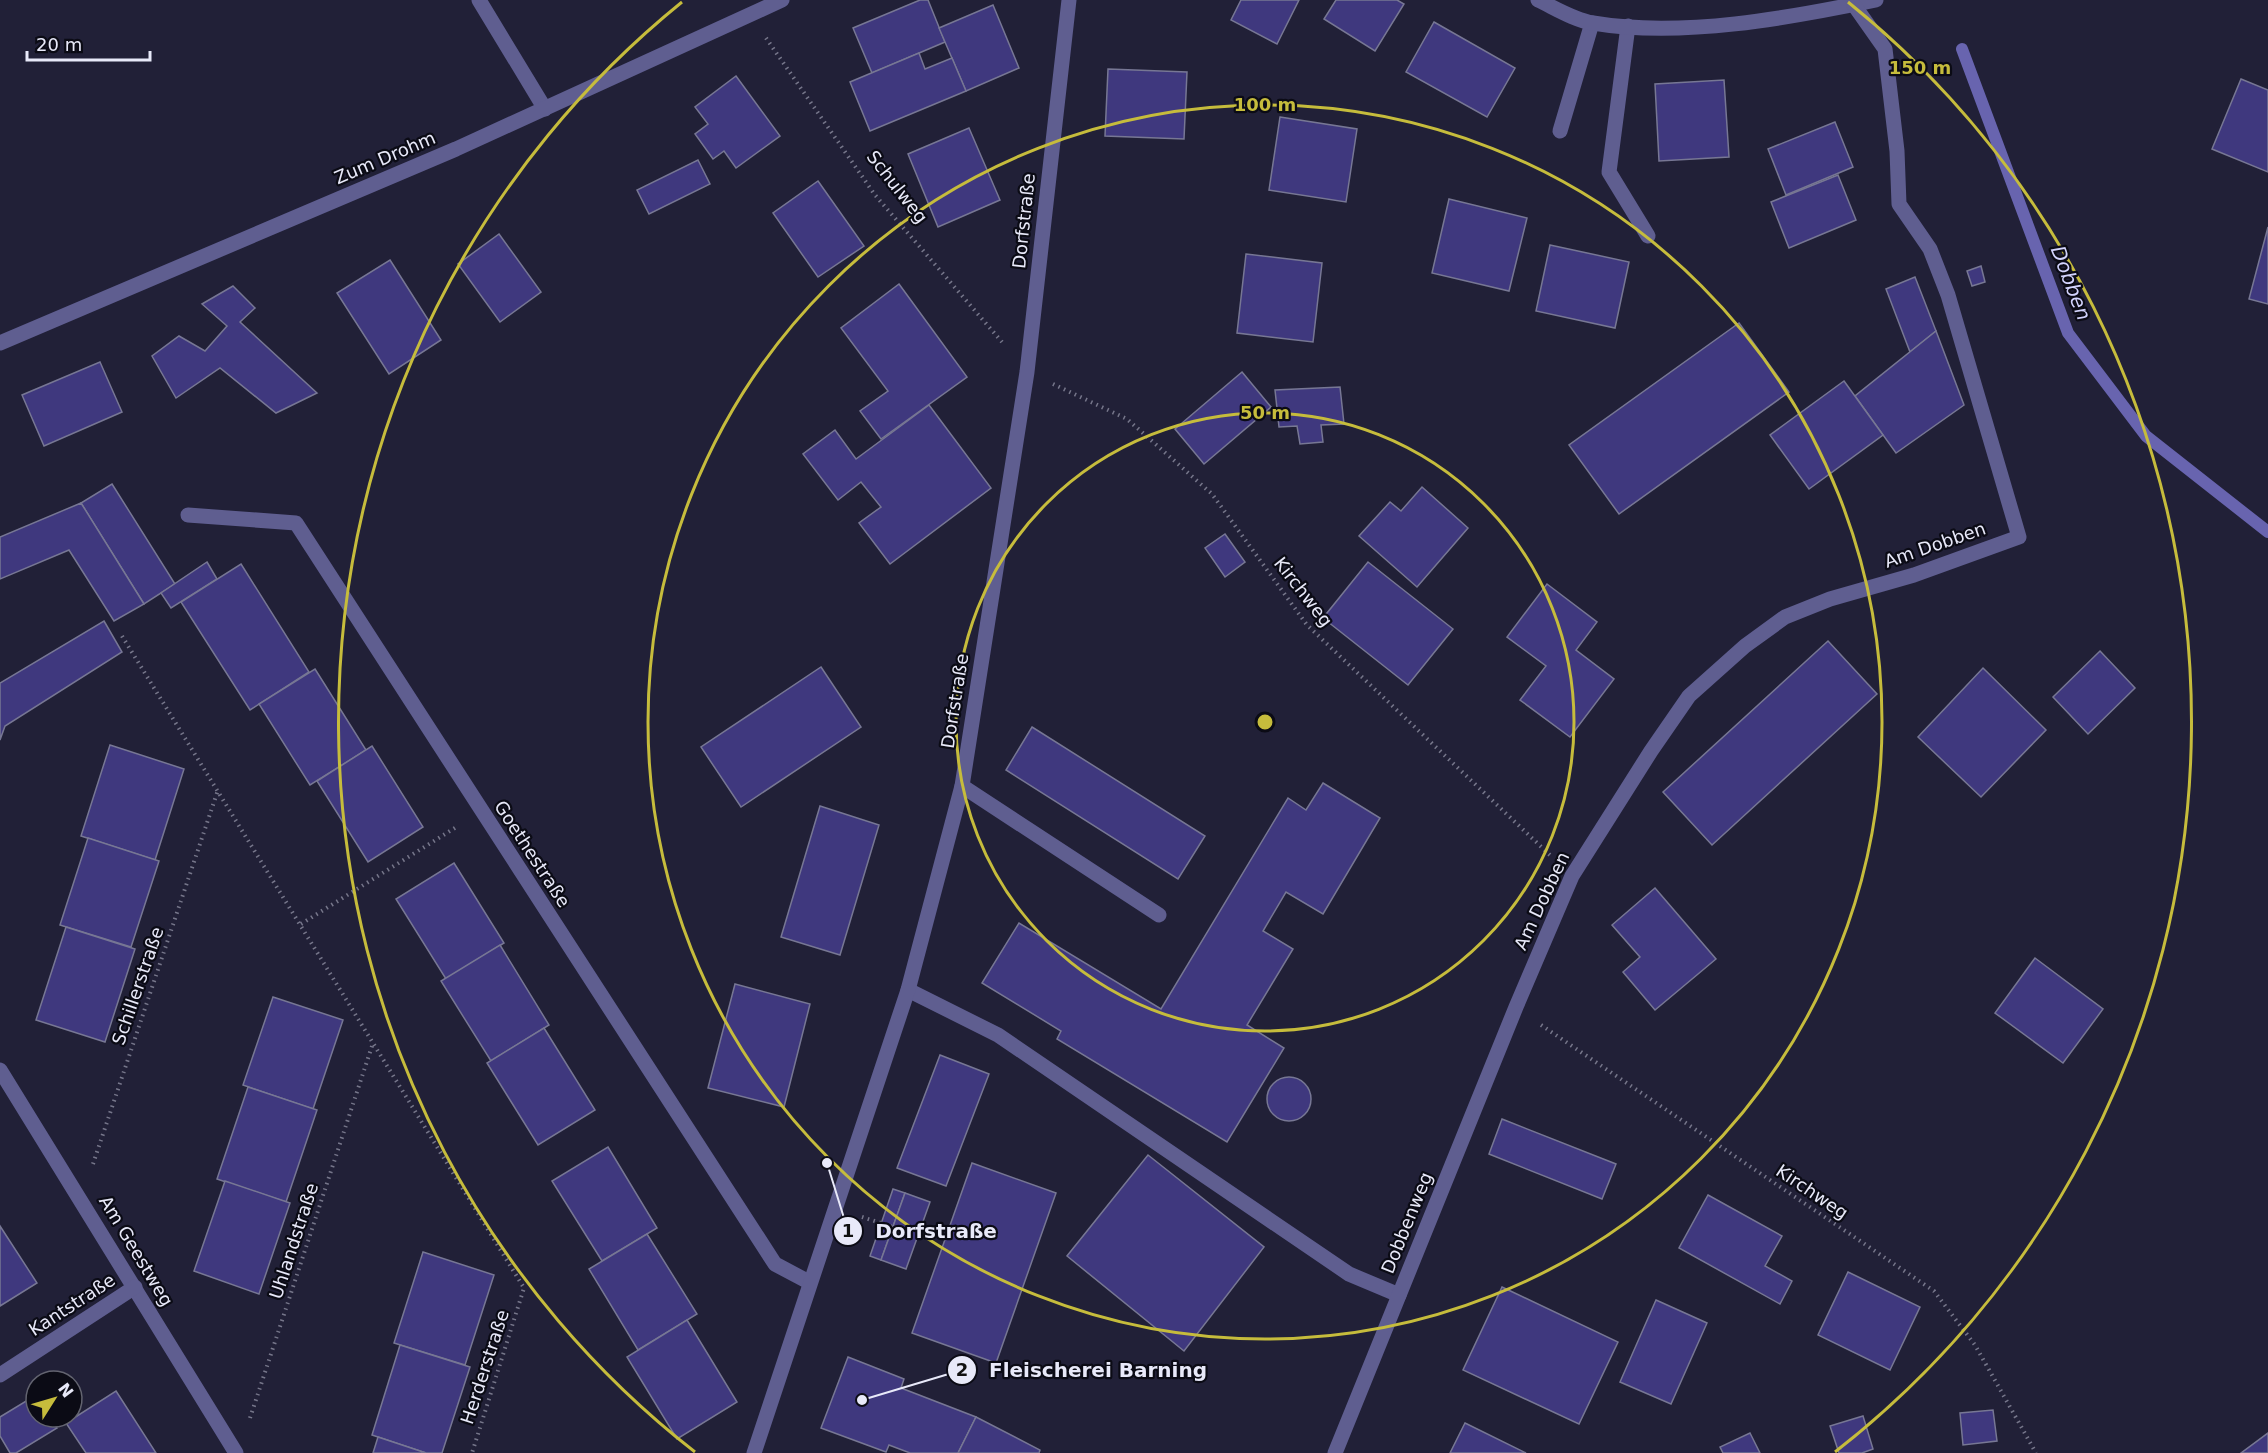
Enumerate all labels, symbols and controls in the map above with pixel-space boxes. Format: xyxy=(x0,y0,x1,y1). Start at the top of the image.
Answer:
scale bar xyxy=(27,24,150,62)
text: 20 m xyxy=(36,34,82,55)
text: 150 m xyxy=(1889,57,1951,78)
text: 100 m xyxy=(1234,94,1296,115)
street label: Zum Drohm xyxy=(331,127,439,188)
street label: Schulweg xyxy=(863,146,932,227)
street label: Dorfstraße xyxy=(1008,172,1039,270)
water label: Dobben xyxy=(2046,242,2096,324)
text: 50 m xyxy=(1240,402,1290,423)
street label: Am Dobben xyxy=(1881,517,1988,572)
street label: Kirchweg xyxy=(1270,553,1337,631)
street label: Dorfstraße xyxy=(937,652,972,750)
centre of rings xyxy=(1255,712,1275,732)
street label: Goethestraße xyxy=(490,796,575,911)
street label: Am Dobben xyxy=(1510,848,1573,953)
street label: Schillerstraße xyxy=(107,924,168,1048)
street label: Kirchweg xyxy=(1772,1160,1852,1223)
street label: Dobbenweg xyxy=(1377,1169,1436,1277)
street label: Uhlandstraße xyxy=(265,1180,322,1302)
street label: Am Geestweg xyxy=(95,1192,178,1310)
callout: Dorfstraße xyxy=(833,1212,1009,1250)
text: Dorfstraße xyxy=(875,1219,997,1243)
text: 1 xyxy=(842,1220,854,1241)
street label: Kantstraße xyxy=(25,1269,119,1340)
street label: Herderstraße xyxy=(456,1307,513,1427)
callout: Fleischerei Barning xyxy=(947,1351,1219,1389)
text: Fleischerei Barning xyxy=(989,1358,1207,1382)
text: 2 xyxy=(956,1359,968,1380)
north arrow xyxy=(24,1369,84,1429)
text: N xyxy=(54,1379,77,1401)

